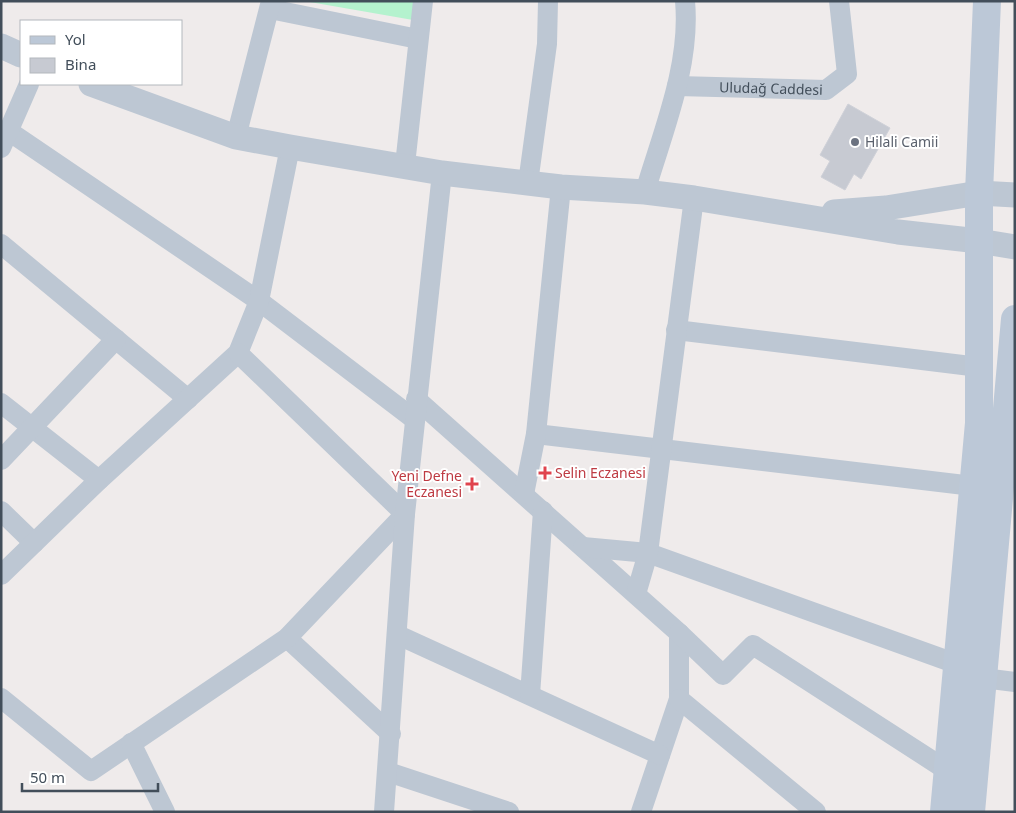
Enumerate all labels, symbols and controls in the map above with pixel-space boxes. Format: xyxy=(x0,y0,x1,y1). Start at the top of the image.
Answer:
legend xyxy=(20,20,182,85)
text: Yol xyxy=(65,29,86,49)
text: Bina xyxy=(65,54,96,74)
street label: Uludağ Caddesi xyxy=(719,77,823,99)
place label: Hilali Camii xyxy=(865,132,938,151)
marker: Hilali Camii xyxy=(849,136,861,148)
place label: Selin Eczanesi xyxy=(555,463,646,482)
place label: Yeni Defne Eczanesi xyxy=(391,466,462,501)
marker: Selin Eczanesi xyxy=(539,467,551,479)
marker: Yeni Defne Eczanesi xyxy=(466,478,478,490)
scale bar xyxy=(22,760,159,792)
text: 50 m xyxy=(30,767,65,787)

